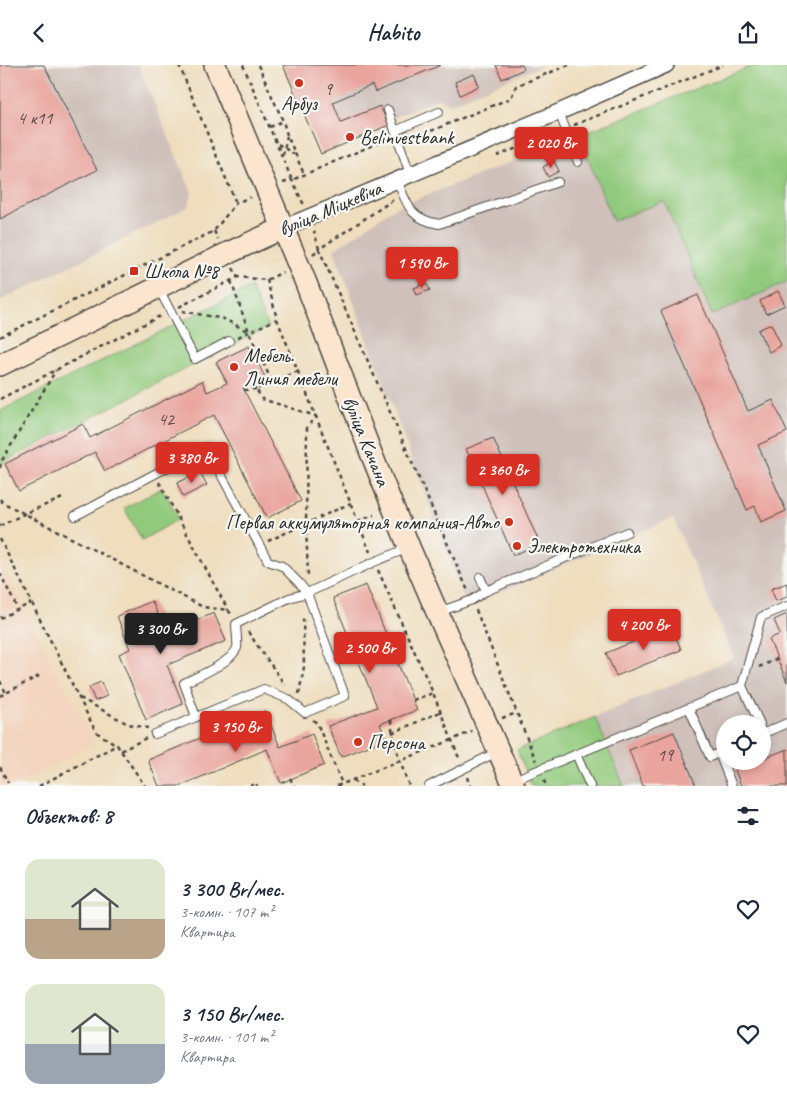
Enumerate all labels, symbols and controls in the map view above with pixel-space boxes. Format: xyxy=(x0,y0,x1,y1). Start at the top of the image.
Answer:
icon: back xyxy=(25,19,53,47)
text: Habito xyxy=(368,19,419,47)
icon: share xyxy=(734,19,762,47)
marker: Арбуз xyxy=(293,77,305,89)
house number: 9 xyxy=(324,78,334,100)
place label: Арбуз xyxy=(281,91,318,116)
house number: 4 к11 xyxy=(17,107,54,129)
place label: Belinvestbank xyxy=(360,125,455,150)
pin: 2 020 Br xyxy=(499,127,603,169)
marker: Belinvestbank xyxy=(344,131,356,143)
text: 2 020 Br xyxy=(526,133,576,153)
street label: вуліца Міцкевіча xyxy=(275,175,387,241)
pin: 1 590 Br xyxy=(370,247,474,289)
text: 1 590 Br xyxy=(397,253,447,273)
place label: Школа №8 xyxy=(144,259,220,284)
marker: Школа №8 xyxy=(128,265,140,277)
place label: Мебель. Линия мебели xyxy=(244,343,339,391)
marker: Мебель. Линия мебели xyxy=(228,361,240,373)
street label: вуліца Качана xyxy=(337,393,396,491)
house number: 42 xyxy=(158,408,176,430)
pin: 3 380 Br xyxy=(140,441,244,484)
text: 3 380 Br xyxy=(167,448,217,468)
pin: 2 360 Br xyxy=(451,453,555,496)
text: 2 360 Br xyxy=(477,460,529,480)
place label: Первая аккумуляторная компания-Авто xyxy=(226,510,500,535)
marker: Первая аккумуляторная компания-Авто xyxy=(503,516,515,528)
place label: Электротехника xyxy=(527,534,642,559)
marker: Электротехника xyxy=(511,540,523,552)
pin: 4 200 Br xyxy=(592,609,696,651)
pin: 3 300 Br xyxy=(109,613,213,655)
text: 4 200 Br xyxy=(619,615,669,635)
text: 3 300 Br xyxy=(136,619,186,639)
pin: 2 500 Br xyxy=(318,631,422,674)
text: 2 500 Br xyxy=(345,638,395,658)
pin: 3 150 Br xyxy=(184,711,288,753)
map controls xyxy=(716,715,771,770)
button: locate xyxy=(716,715,771,770)
text: 3 150 Br xyxy=(211,717,261,737)
place label: Персона xyxy=(368,730,426,755)
marker: Персона xyxy=(352,736,364,748)
house number: 19 xyxy=(657,744,675,766)
icon: filters xyxy=(734,802,762,830)
text: Объектов: 8 xyxy=(25,803,113,829)
text: 3 300 Br/мес. xyxy=(180,876,284,902)
icon: home xyxy=(65,879,125,939)
icon: heart xyxy=(734,895,762,923)
text: 3-комн. · 107 m² xyxy=(180,902,273,922)
text: Квартира xyxy=(180,922,235,942)
text: 3 150 Br/мес. xyxy=(180,1001,284,1027)
icon: home xyxy=(65,1004,125,1064)
icon: heart xyxy=(734,1020,762,1048)
text: 3-комн. · 101 m² xyxy=(180,1027,273,1047)
text: Квартира xyxy=(180,1047,235,1067)

